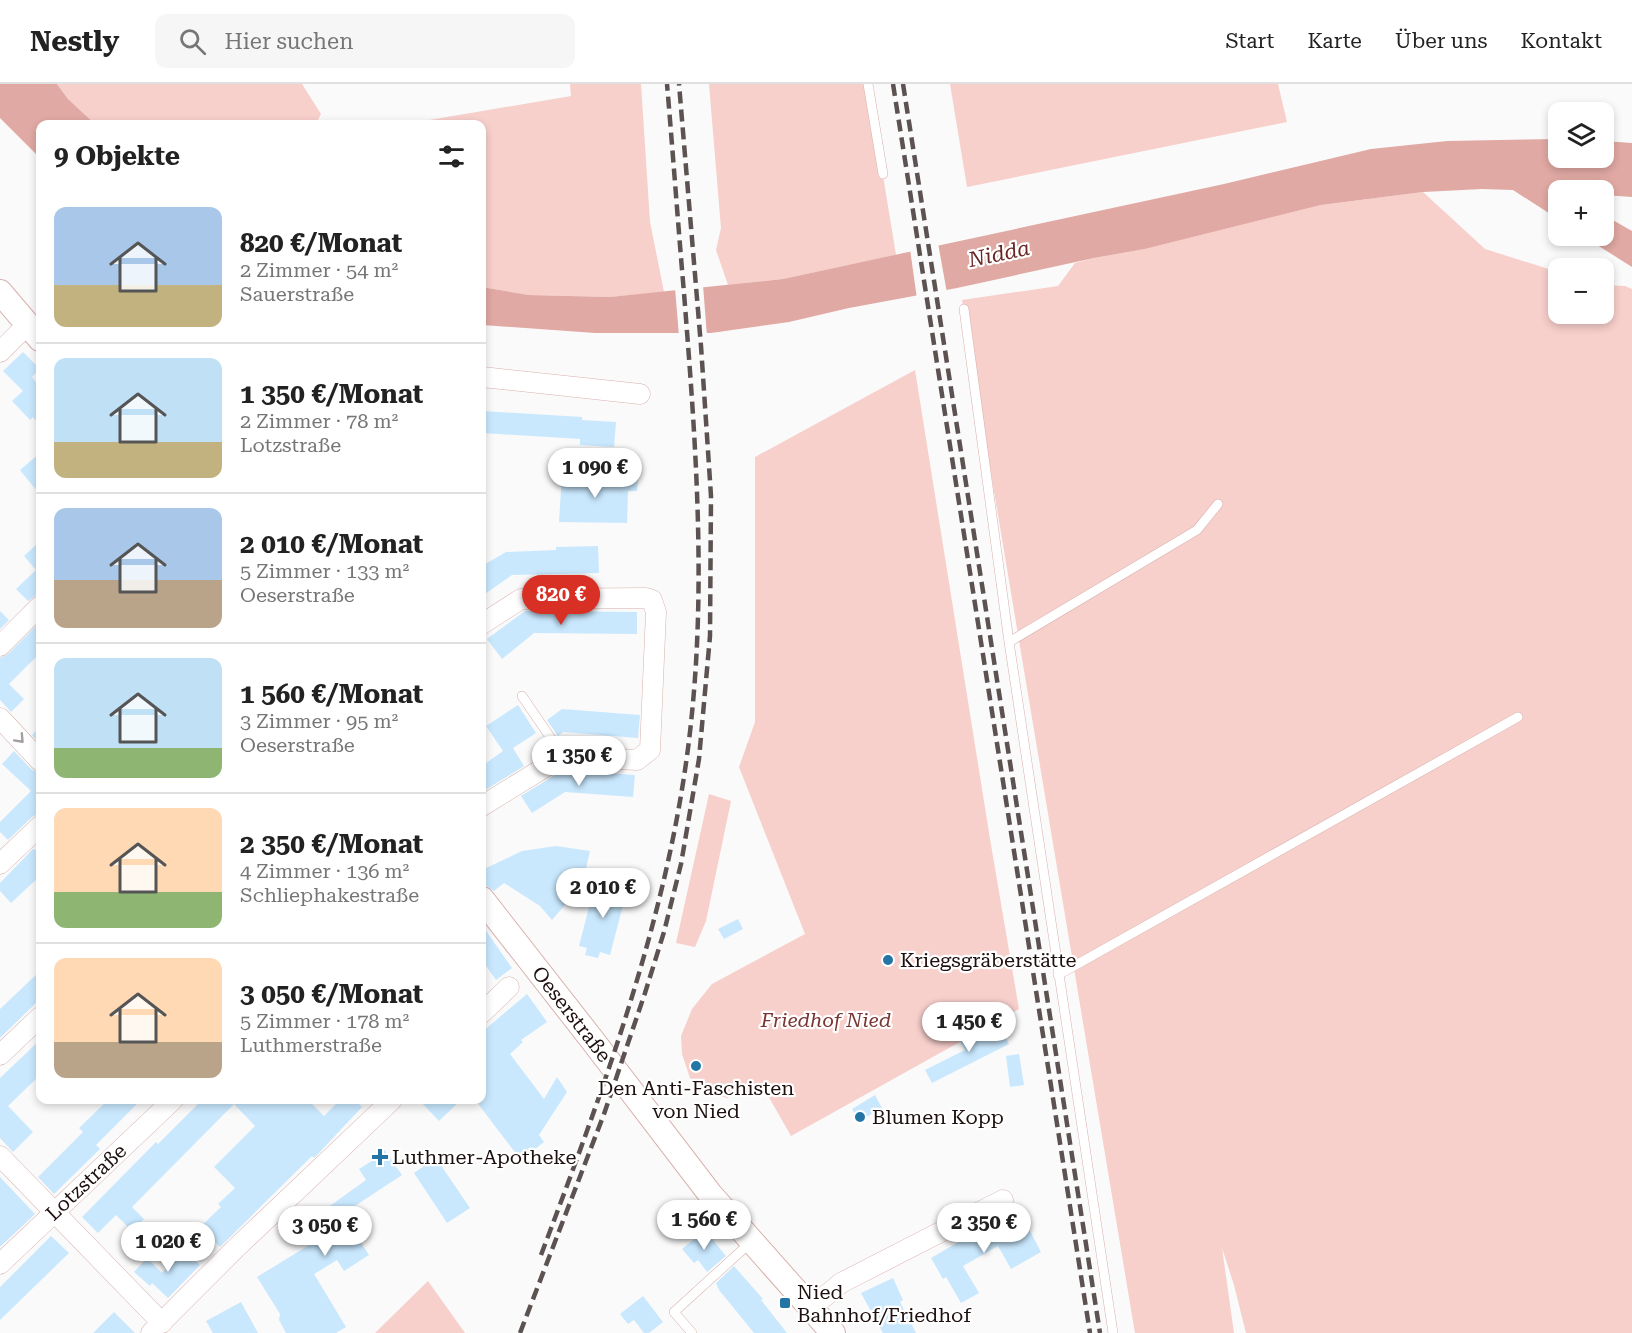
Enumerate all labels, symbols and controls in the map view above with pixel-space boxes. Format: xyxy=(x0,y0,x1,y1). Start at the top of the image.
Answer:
search box xyxy=(155,14,575,68)
text: Nestly xyxy=(30,25,119,58)
icon: search xyxy=(176,25,209,58)
text: Hier suchen xyxy=(224,29,353,54)
text: Start xyxy=(1226,29,1274,53)
text: Karte xyxy=(1307,29,1362,53)
text: Über uns xyxy=(1395,29,1487,53)
text: Kontakt xyxy=(1520,29,1602,53)
map controls xyxy=(1548,102,1614,324)
button: layers xyxy=(1548,102,1614,168)
icon: filters xyxy=(435,140,468,173)
text: 9 Objekte xyxy=(54,141,180,171)
button: + xyxy=(1548,180,1614,246)
text: 820 €/Monat xyxy=(240,228,402,258)
icon: home xyxy=(102,231,174,303)
water label: Nidda xyxy=(965,236,1032,272)
text: 2 Zimmer · 54 m² xyxy=(240,258,398,282)
button: − xyxy=(1548,258,1614,324)
text: Sauerstraße xyxy=(240,282,354,306)
text: 1 350 €/Monat xyxy=(240,379,423,409)
icon: home xyxy=(102,382,174,454)
text: 2 Zimmer · 78 m² xyxy=(240,409,398,433)
text: Lotzstraße xyxy=(240,433,341,457)
pin: 1 090 € xyxy=(540,448,650,499)
text: 1 090 € xyxy=(562,455,628,479)
text: 2 010 €/Monat xyxy=(240,529,423,559)
icon: home xyxy=(102,532,174,604)
text: 5 Zimmer · 133 m² xyxy=(240,559,409,583)
pin: 820 € xyxy=(519,575,603,626)
text: 820 € xyxy=(536,582,586,606)
text: Oeserstraße xyxy=(240,583,355,607)
text: 1 560 €/Monat xyxy=(240,679,423,709)
icon: home xyxy=(102,682,174,754)
text: 3 Zimmer · 95 m² xyxy=(240,709,398,733)
one-way arrow xyxy=(13,733,24,743)
text: Oeserstraße xyxy=(240,733,355,757)
pin: 1 350 € xyxy=(524,736,634,787)
text: 1 350 € xyxy=(546,743,612,767)
text: 2 350 €/Monat xyxy=(240,829,423,859)
icon: home xyxy=(102,832,174,904)
text: 4 Zimmer · 136 m² xyxy=(240,859,409,883)
pin: 2 010 € xyxy=(548,868,658,919)
text: 2 010 € xyxy=(570,875,636,899)
text: Schliephakestraße xyxy=(240,883,419,907)
place label: Kriegsgräberstätte xyxy=(900,948,1077,972)
marker: Kriegsgräberstätte xyxy=(881,953,895,967)
street label: Oeserstraße xyxy=(527,961,617,1067)
text: 3 050 €/Monat xyxy=(240,979,423,1009)
icon: home xyxy=(102,982,174,1054)
pin: 1 450 € xyxy=(914,1002,1024,1053)
park label: Friedhof Nied xyxy=(760,1008,891,1032)
text: 5 Zimmer · 178 m² xyxy=(240,1009,409,1033)
text: 1 450 € xyxy=(936,1009,1002,1033)
text: Luthmerstraße xyxy=(240,1033,382,1057)
marker: Den Anti-Faschisten von Nied xyxy=(689,1059,703,1073)
place label: Den Anti-Faschisten von Nied xyxy=(598,1076,794,1123)
place label: Blumen Kopp xyxy=(872,1105,1004,1129)
marker: Blumen Kopp xyxy=(853,1110,867,1124)
street label: Lotzstraße xyxy=(41,1139,131,1225)
place label: Luthmer-Apotheke xyxy=(392,1145,576,1169)
marker: Luthmer-Apotheke xyxy=(373,1150,387,1164)
pin: 1 560 € xyxy=(649,1200,759,1251)
pin: 2 350 € xyxy=(929,1203,1039,1254)
pin: 3 050 € xyxy=(270,1206,380,1257)
text: 1 560 € xyxy=(671,1207,737,1231)
text: 2 350 € xyxy=(951,1210,1017,1234)
text: 3 050 € xyxy=(292,1213,358,1237)
pin: 1 020 € xyxy=(113,1222,223,1273)
text: 1 020 € xyxy=(135,1229,201,1253)
place label: Nied Bahnhof/Friedhof xyxy=(797,1280,972,1327)
marker: Nied Bahnhof/Friedhof xyxy=(778,1296,792,1310)

